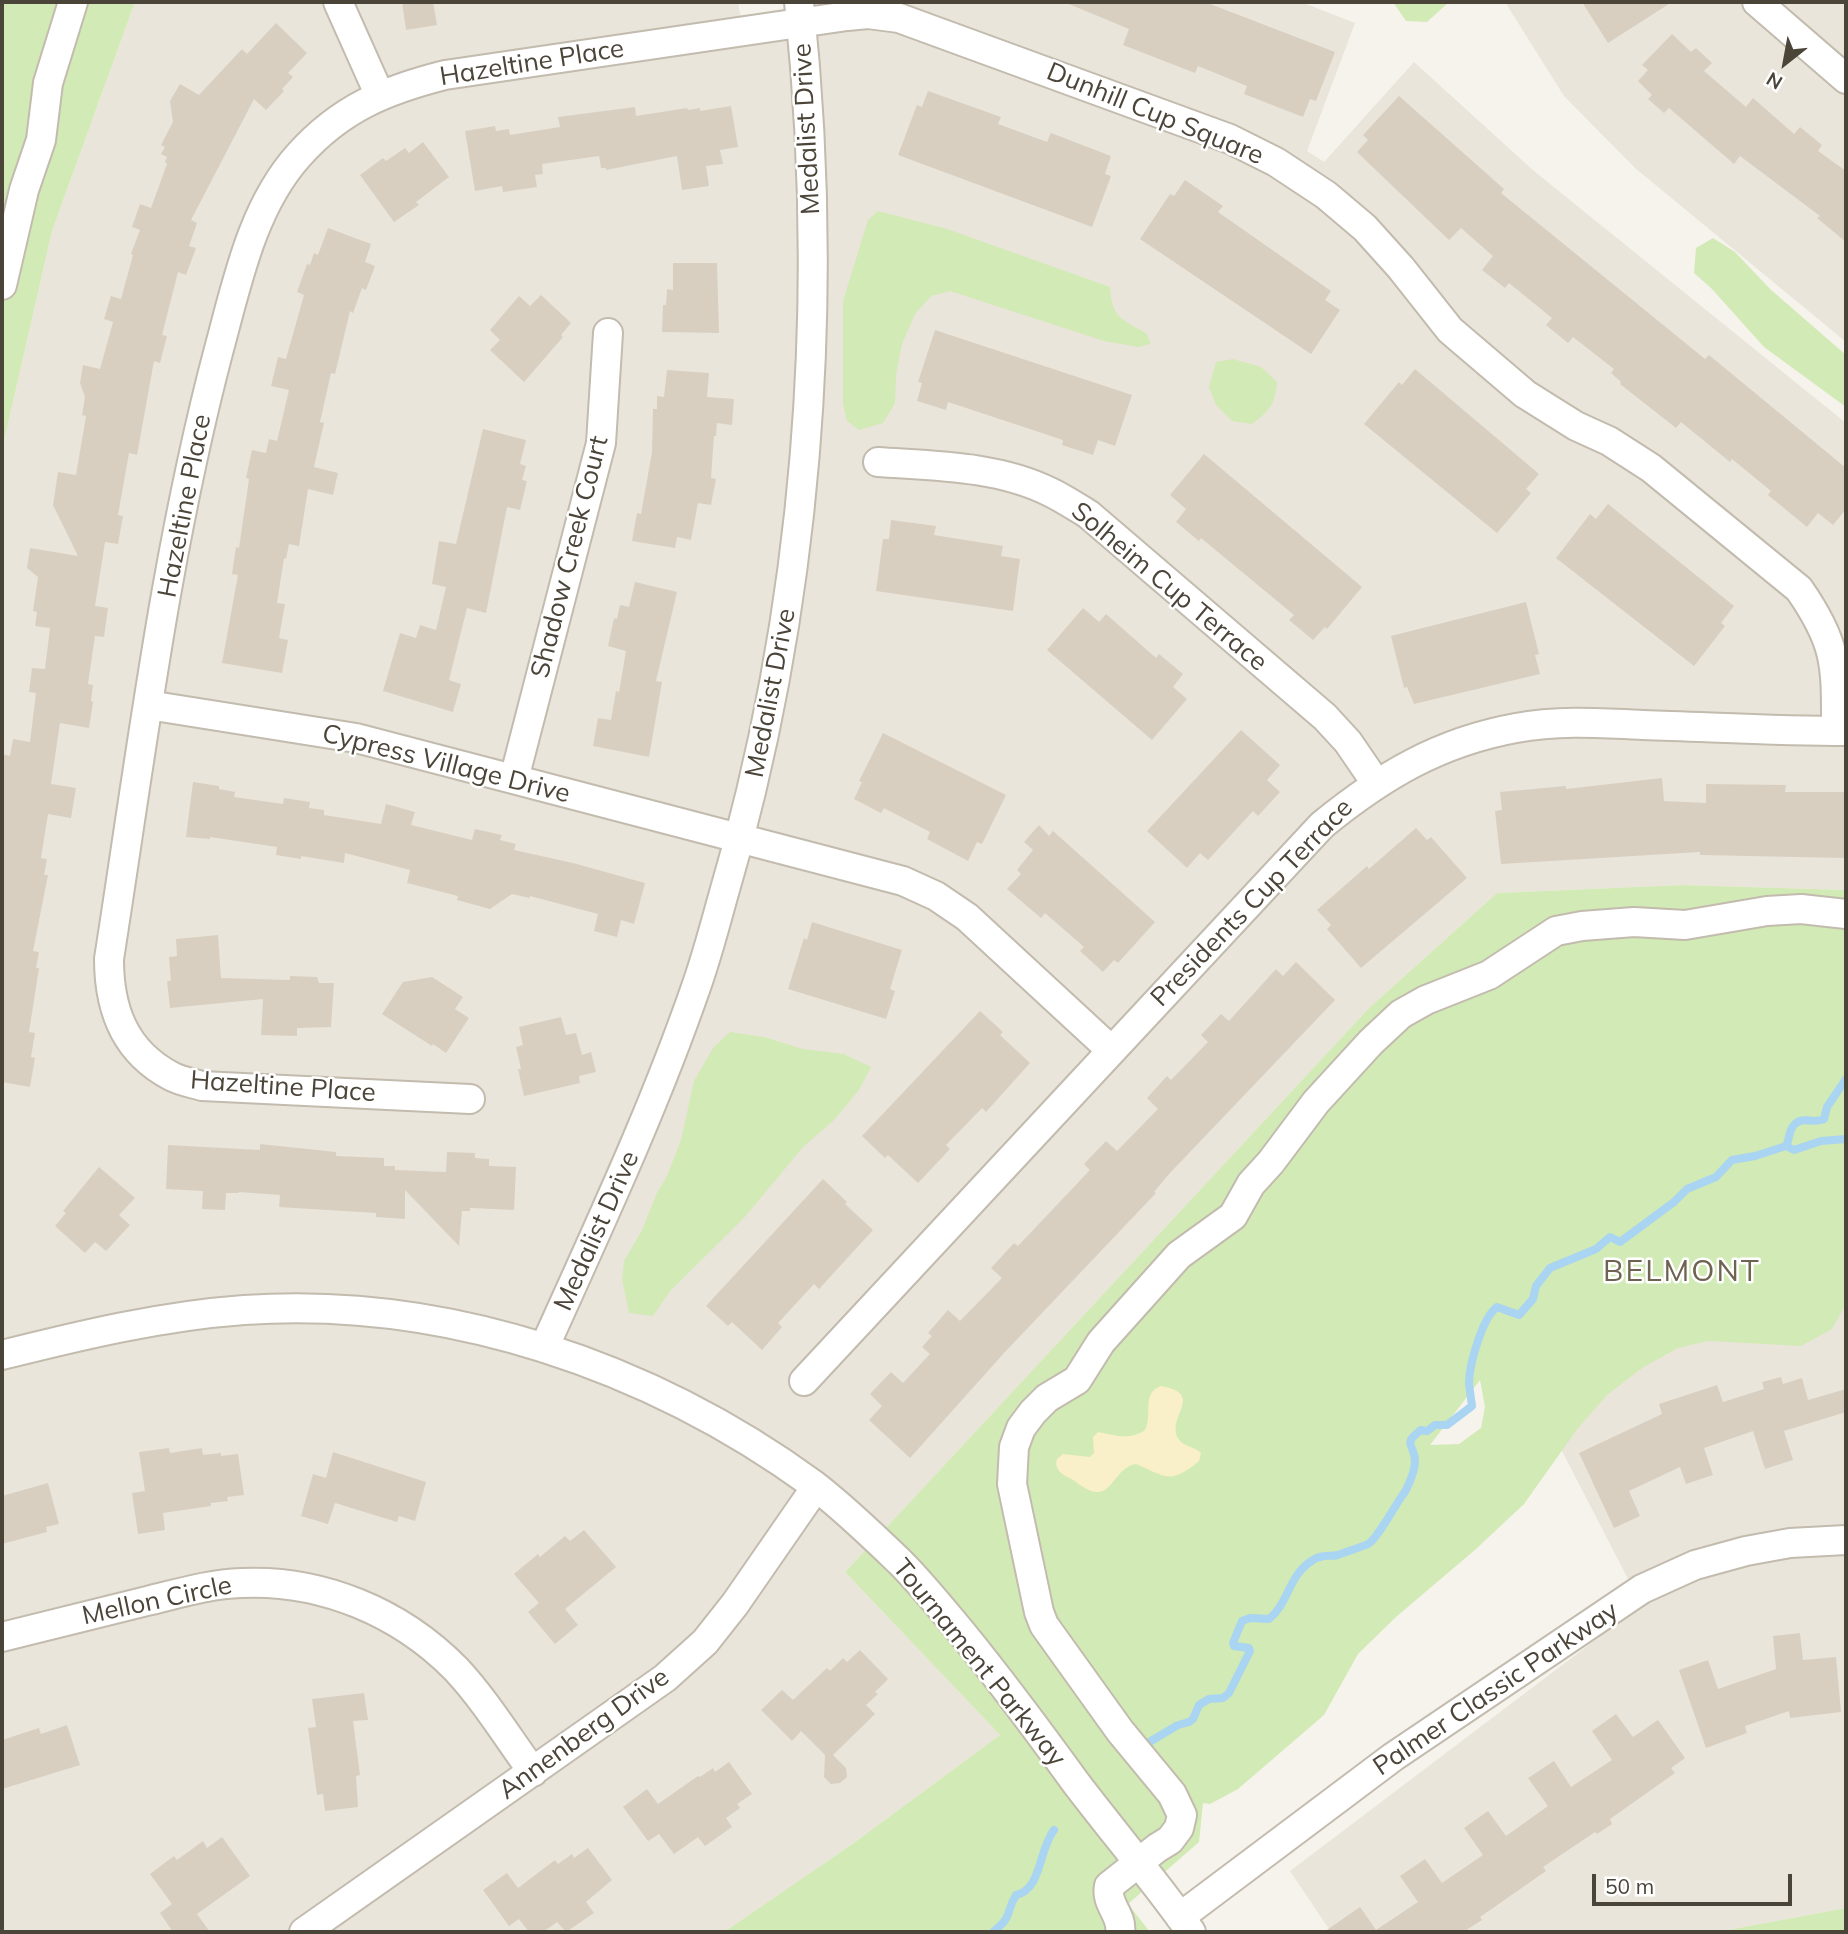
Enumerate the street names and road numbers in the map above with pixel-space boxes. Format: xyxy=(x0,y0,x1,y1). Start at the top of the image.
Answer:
street label: Hazeltine Place xyxy=(438,33,626,93)
street label: Medalist Drive xyxy=(787,43,827,215)
street label: Dunhill Cup Square xyxy=(1042,56,1268,172)
street label: Hazeltine Place xyxy=(152,412,218,600)
street label: Shadow Creek Court xyxy=(525,433,615,681)
street label: Solheim Cup Terrace xyxy=(1065,496,1273,678)
street label: Medalist Drive xyxy=(739,606,803,780)
street label: Cypress Village Drive xyxy=(319,718,573,810)
street label: Presidents Cup Terrace xyxy=(1145,793,1359,1013)
street label: Hazeltine Place xyxy=(189,1065,377,1109)
street label: Medalist Drive xyxy=(548,1146,646,1316)
street label: Tournament Parkway xyxy=(886,1553,1072,1773)
street label: Mellon Circle xyxy=(79,1570,235,1632)
street label: Palmer Classic Parkway xyxy=(1368,1595,1624,1783)
street label: Annenberg Drive xyxy=(493,1662,675,1806)

